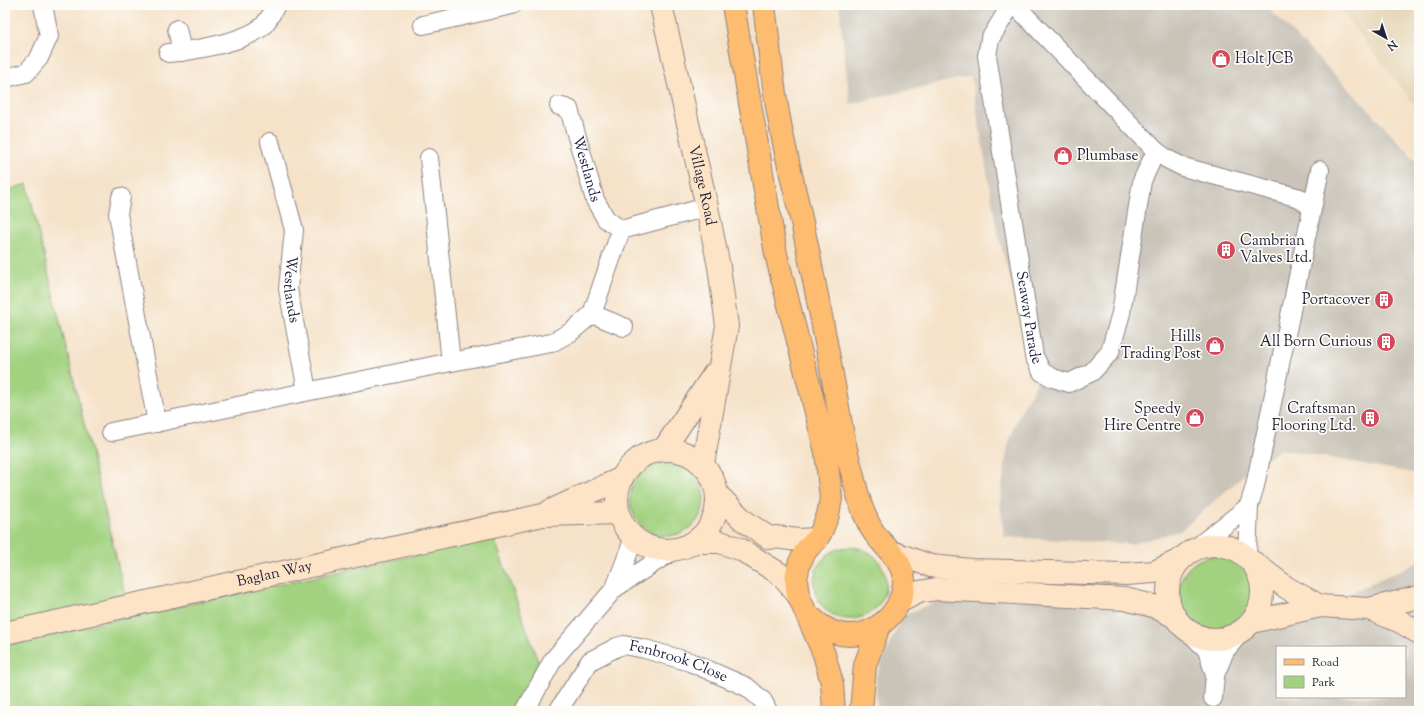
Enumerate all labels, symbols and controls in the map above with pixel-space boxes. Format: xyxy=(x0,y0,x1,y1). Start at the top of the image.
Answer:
north arrow xyxy=(1366,18,1406,58)
text: N xyxy=(1383,35,1401,54)
shop icon: Holt JCB xyxy=(1210,48,1232,70)
place label: Holt JCB xyxy=(1235,49,1294,70)
street label: Westlands xyxy=(567,134,606,205)
street label: Village Road xyxy=(683,143,721,228)
shop icon: Plumbase xyxy=(1052,145,1074,167)
place label: Plumbase xyxy=(1077,146,1138,167)
place label: Cambrian Valves Ltd. xyxy=(1240,231,1312,269)
building icon: Cambrian Valves Ltd. xyxy=(1215,239,1237,261)
street label: Westlands xyxy=(278,255,305,325)
street label: Seaway Parade xyxy=(1010,270,1047,368)
building icon: Portacover xyxy=(1373,289,1395,311)
place label: Portacover xyxy=(1302,290,1370,311)
place label: Hills Trading Post xyxy=(1120,327,1201,365)
building icon: All Born Curious xyxy=(1375,331,1397,353)
place label: All Born Curious xyxy=(1260,332,1372,353)
shop icon: Hills Trading Post xyxy=(1204,335,1226,357)
place label: Speedy Hire Centre xyxy=(1104,399,1182,437)
place label: Craftsman Flooring Ltd. xyxy=(1272,399,1356,437)
shop icon: Speedy Hire Centre xyxy=(1184,407,1206,429)
building icon: Craftsman Flooring Ltd. xyxy=(1359,407,1381,429)
street label: Baglan Way xyxy=(235,555,315,592)
street label: Fenbrook Close xyxy=(628,636,731,688)
legend xyxy=(1276,646,1406,698)
text: Road xyxy=(1312,654,1339,672)
text: Park xyxy=(1312,674,1335,692)

